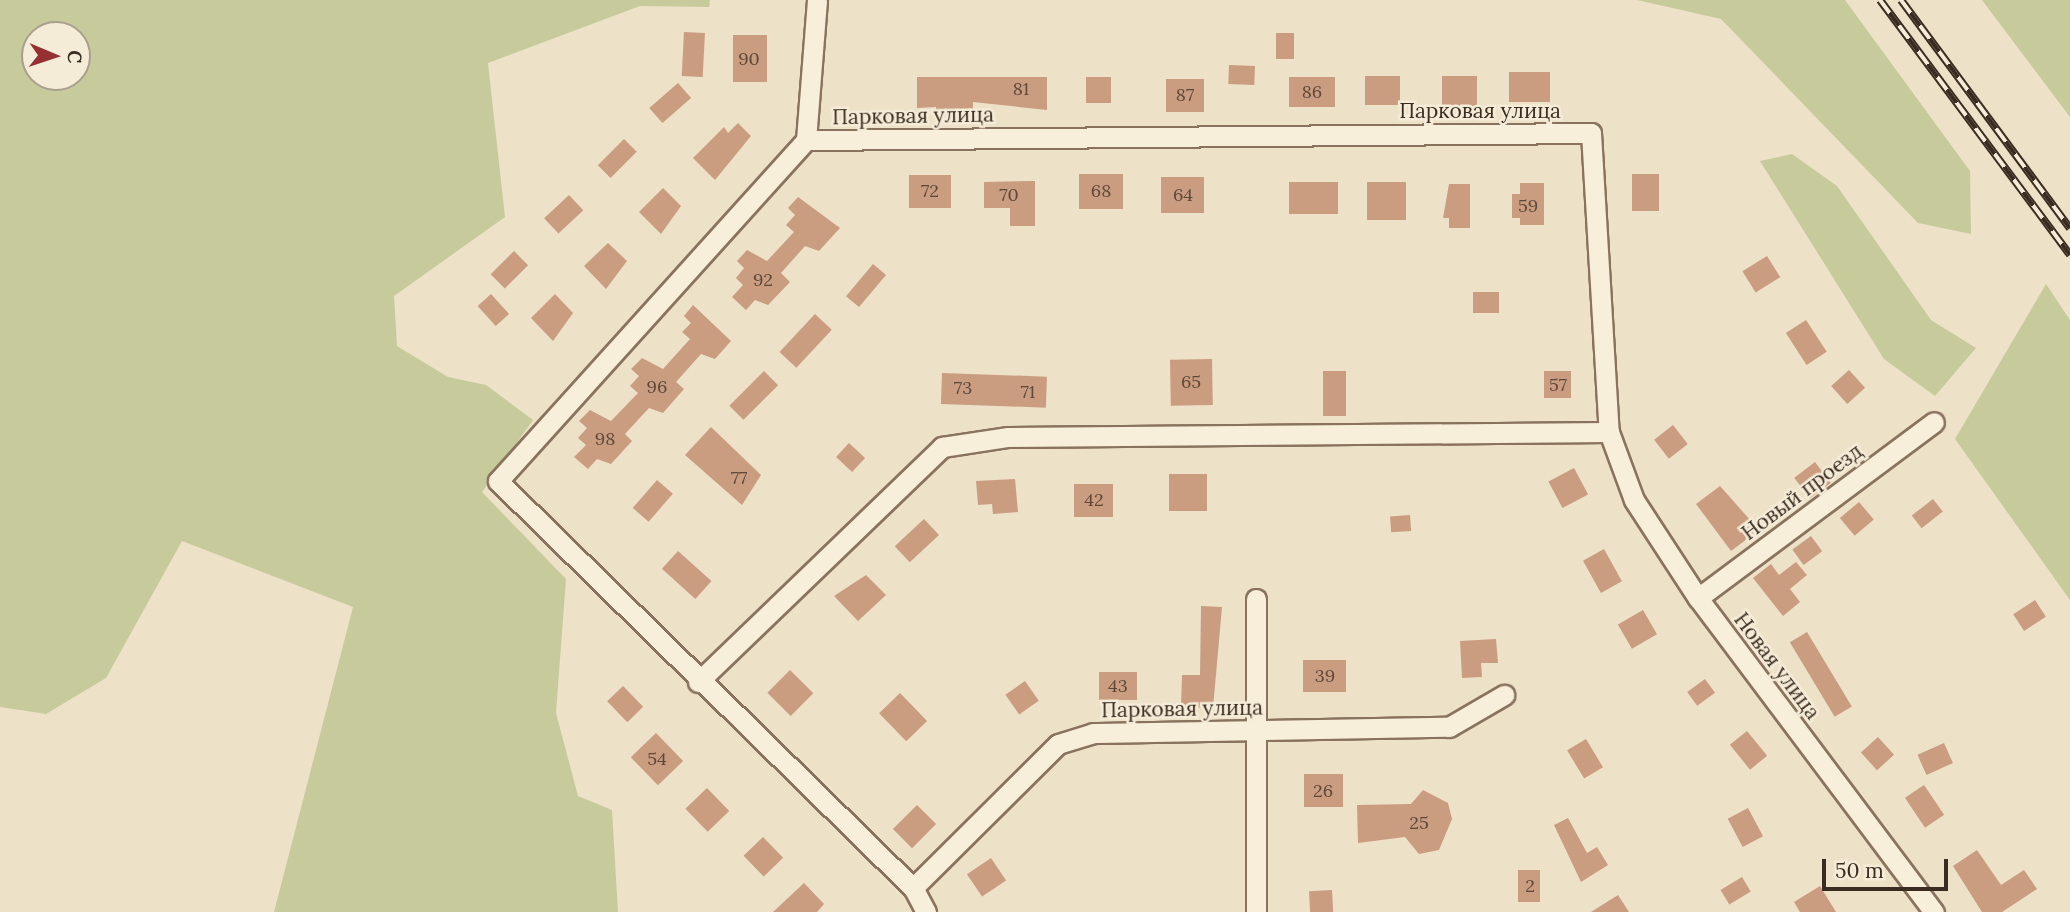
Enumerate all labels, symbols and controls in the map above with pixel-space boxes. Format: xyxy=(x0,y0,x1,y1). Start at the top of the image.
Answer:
north arrow xyxy=(21,21,91,91)
house number: 90 xyxy=(738,48,760,70)
text: С xyxy=(63,50,87,64)
house number: 81 xyxy=(1013,78,1029,100)
house number: 86 xyxy=(1302,81,1322,103)
house number: 87 xyxy=(1176,84,1194,106)
street label: Парковая улица xyxy=(1399,98,1561,124)
street label: Парковая улица xyxy=(832,102,994,130)
house number: 72 xyxy=(921,180,939,202)
house number: 68 xyxy=(1091,180,1111,202)
house number: 70 xyxy=(999,184,1019,206)
house number: 64 xyxy=(1173,184,1193,206)
house number: 59 xyxy=(1518,195,1538,217)
house number: 92 xyxy=(753,269,773,291)
house number: 65 xyxy=(1181,371,1201,393)
house number: 57 xyxy=(1549,374,1567,396)
house number: 96 xyxy=(647,376,667,398)
house number: 73 xyxy=(954,377,972,399)
house number: 71 xyxy=(1021,381,1035,403)
house number: 98 xyxy=(595,428,615,450)
street label: Новый проезд xyxy=(1737,438,1867,546)
house number: 77 xyxy=(731,467,747,489)
house number: 42 xyxy=(1084,489,1104,511)
street label: Новая улица xyxy=(1729,608,1825,724)
house number: 39 xyxy=(1315,665,1335,687)
house number: 43 xyxy=(1108,675,1128,697)
street label: Парковая улица xyxy=(1101,695,1263,723)
house number: 54 xyxy=(647,748,667,770)
house number: 26 xyxy=(1313,780,1333,802)
house number: 25 xyxy=(1409,812,1429,834)
scale bar xyxy=(1825,846,1951,890)
text: 50 m xyxy=(1835,857,1884,884)
house number: 2 xyxy=(1525,875,1535,897)

